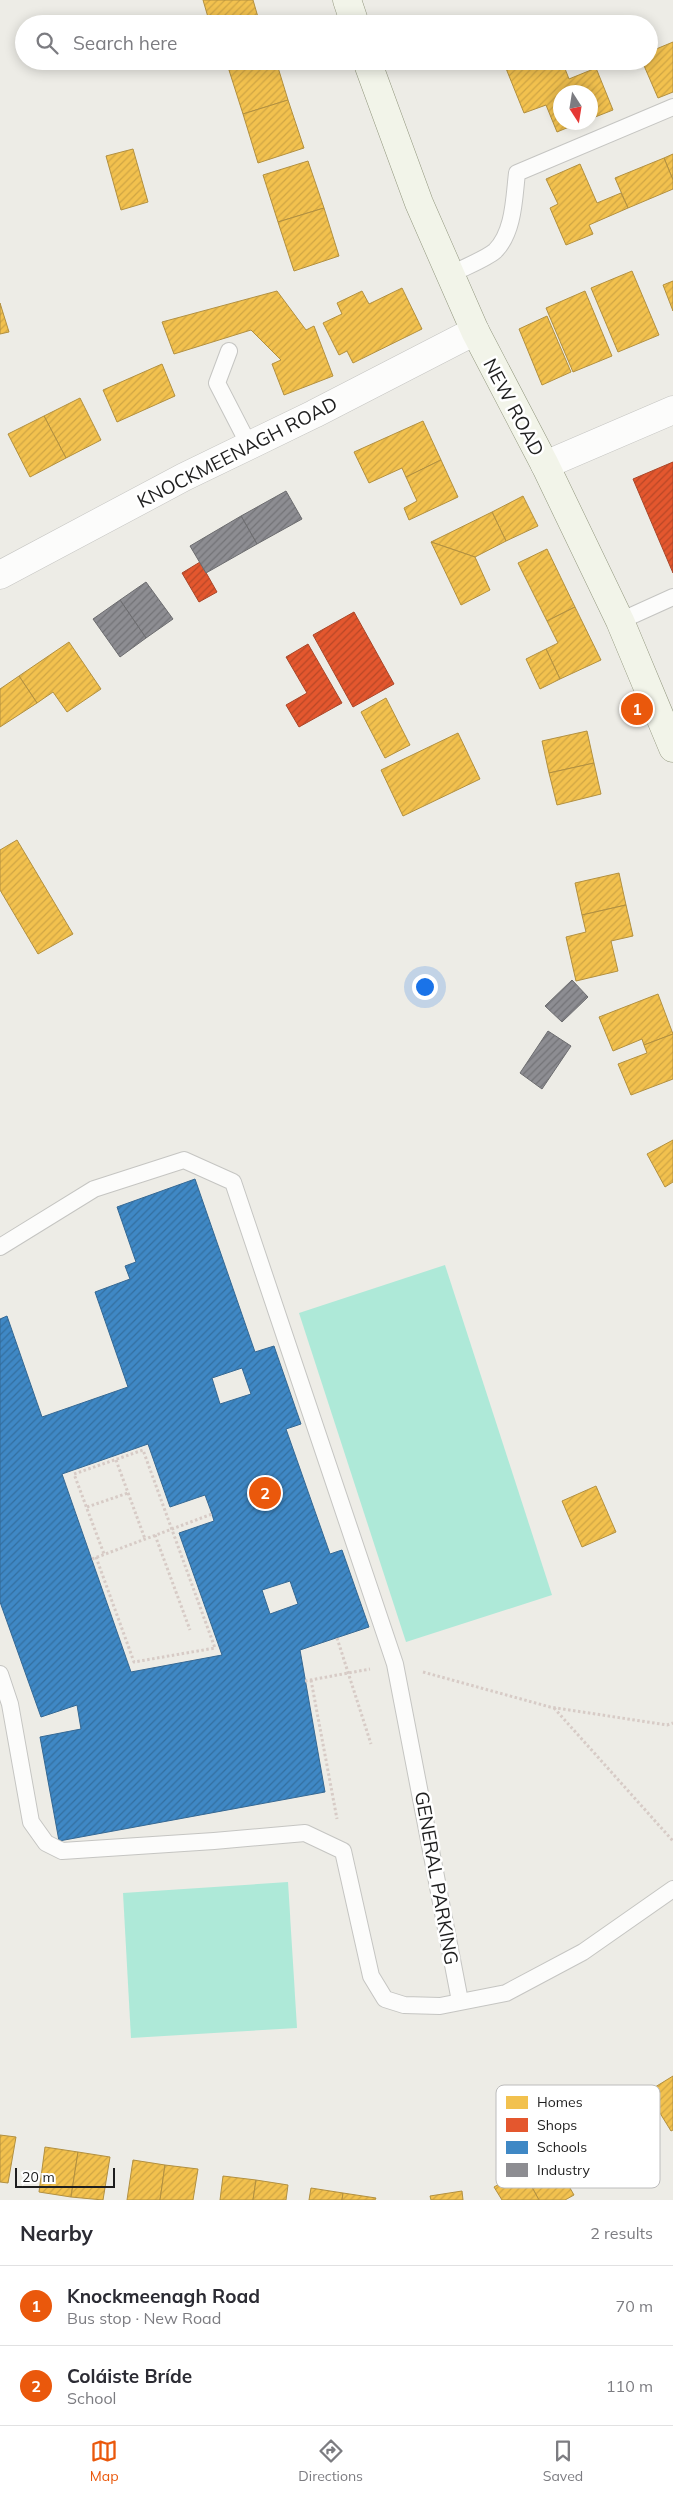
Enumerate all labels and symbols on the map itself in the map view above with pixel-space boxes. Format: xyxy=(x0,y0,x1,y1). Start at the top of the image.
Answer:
north arrow xyxy=(553,85,598,130)
street label: NEW ROAD xyxy=(478,354,550,460)
street label: KNOCKMEENAGH ROAD xyxy=(133,391,341,513)
pin: 1 xyxy=(621,690,653,728)
your location xyxy=(412,974,438,1000)
pin: 2 xyxy=(249,1474,281,1512)
street label: GENERAL PARKING xyxy=(410,1789,464,1967)
legend xyxy=(496,2085,660,2188)
text: Homes xyxy=(537,2093,583,2111)
text: Shops xyxy=(537,2116,577,2134)
text: Schools xyxy=(537,2138,587,2156)
text: Industry xyxy=(537,2161,591,2179)
scale bar xyxy=(15,2165,115,2188)

